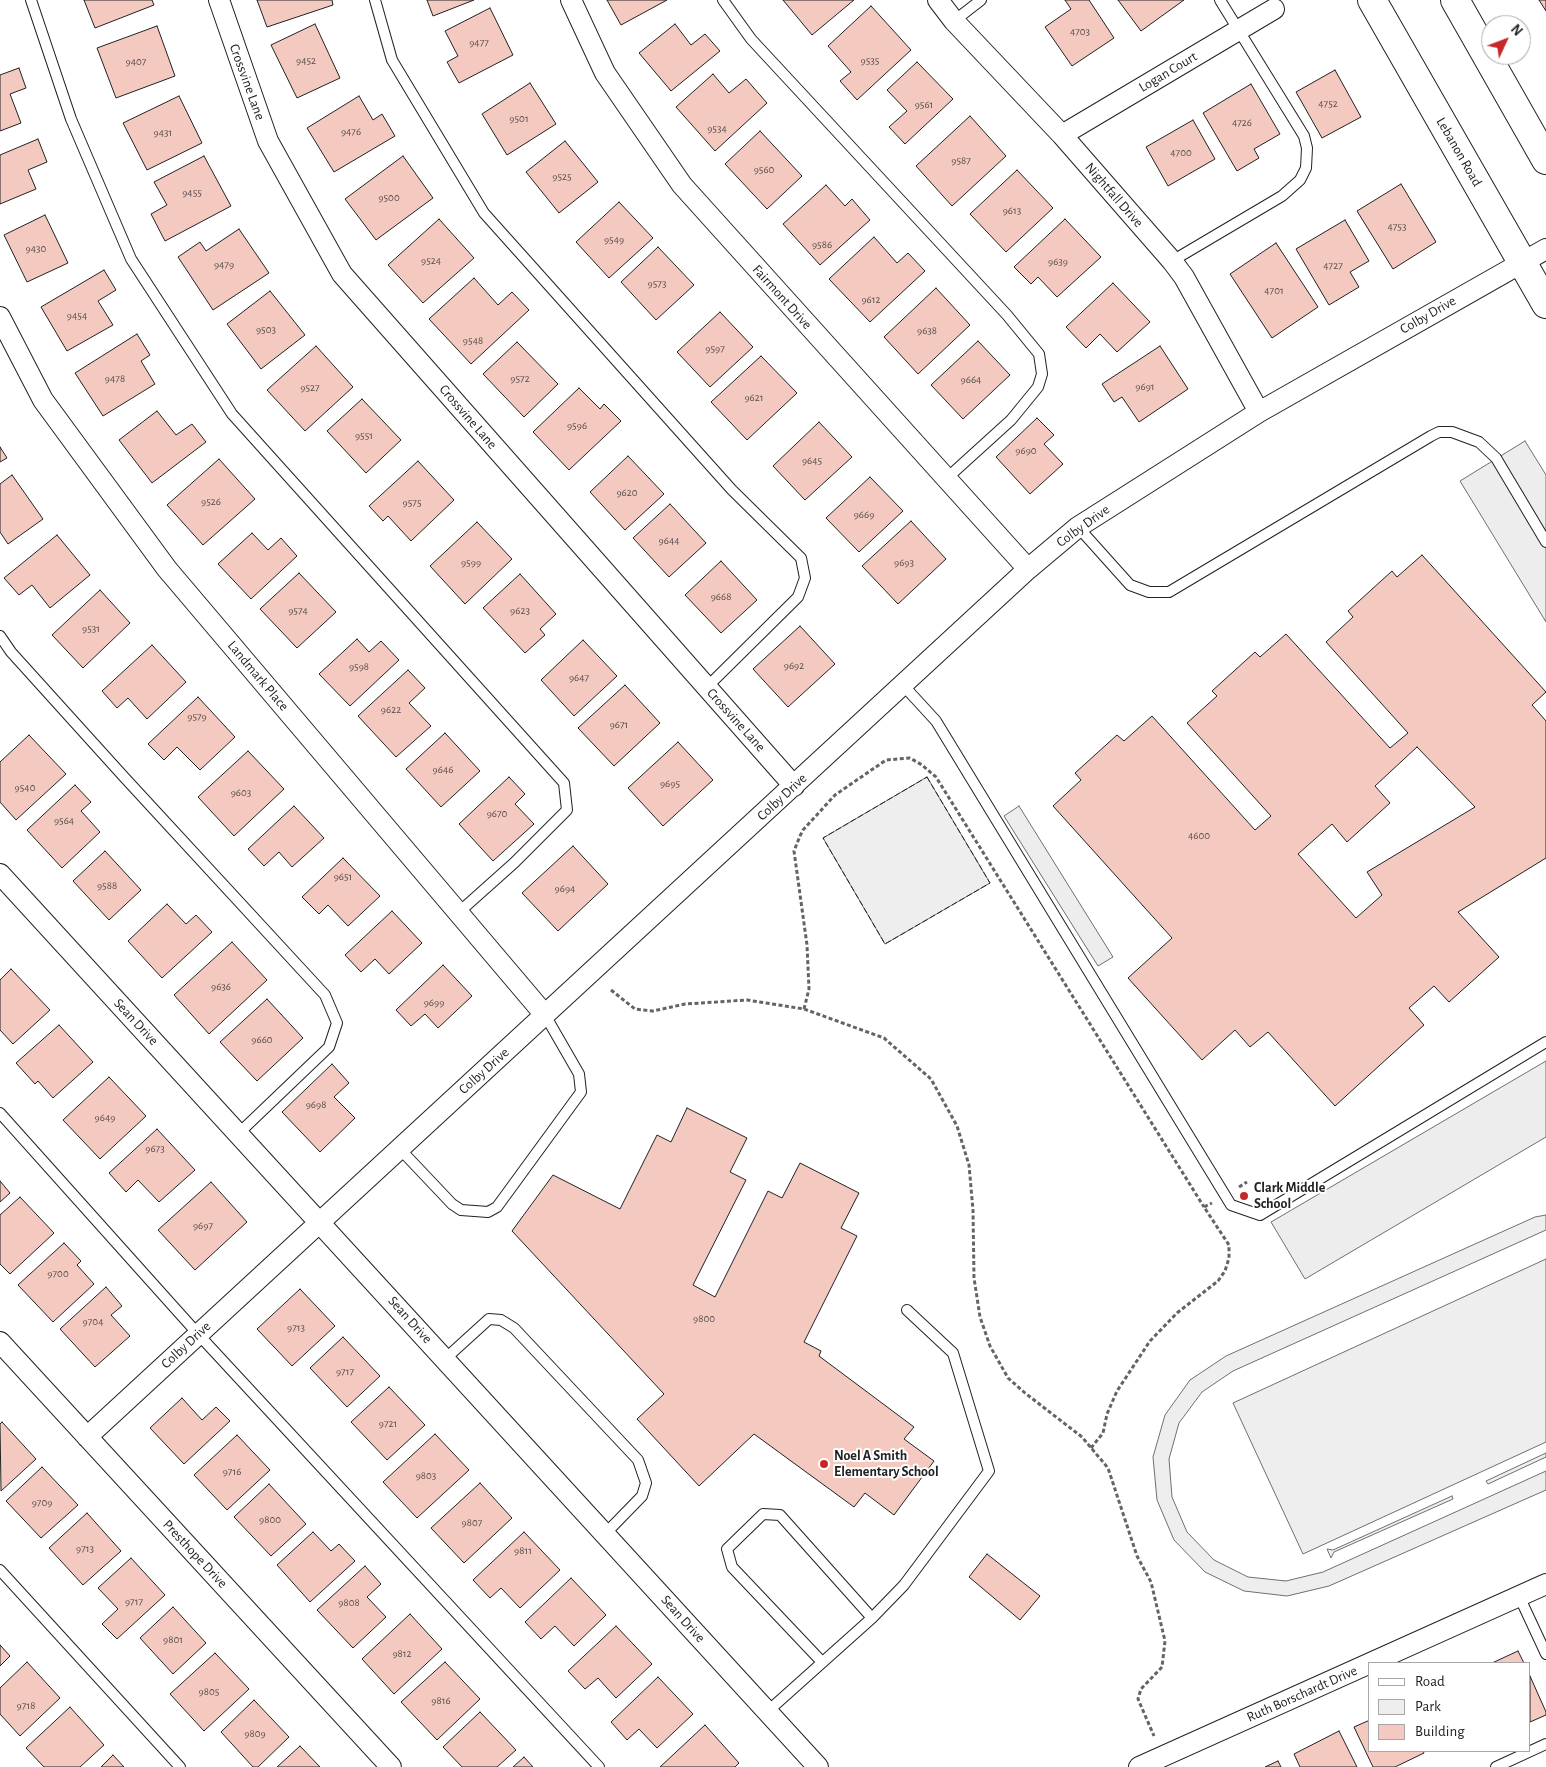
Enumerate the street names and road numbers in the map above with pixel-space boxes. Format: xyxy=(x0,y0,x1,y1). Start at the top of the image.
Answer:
street label: Crossvine Lane xyxy=(225,42,269,122)
street label: Logan Court xyxy=(1136,48,1200,96)
street label: Lebanon Road xyxy=(1432,114,1486,190)
street label: Nightfall Drive xyxy=(1081,159,1147,231)
street label: Fairmont Drive xyxy=(749,261,815,333)
street label: Colby Drive xyxy=(1397,292,1459,338)
street label: Crossvine Lane xyxy=(435,381,501,453)
street label: Colby Drive xyxy=(1053,501,1113,551)
street label: Landmark Place xyxy=(224,637,292,715)
street label: Crossvine Lane xyxy=(703,685,769,755)
street label: Colby Drive xyxy=(754,770,810,824)
street label: Sean Drive xyxy=(110,995,162,1049)
street label: Colby Drive xyxy=(455,1044,513,1098)
street label: Sean Drive xyxy=(384,1293,436,1347)
street label: Colby Drive xyxy=(158,1318,214,1372)
street label: Presthope Drive xyxy=(159,1517,231,1591)
street label: Sean Drive xyxy=(657,1592,709,1646)
street label: Ruth Borschardt Drive xyxy=(1244,1662,1360,1726)

